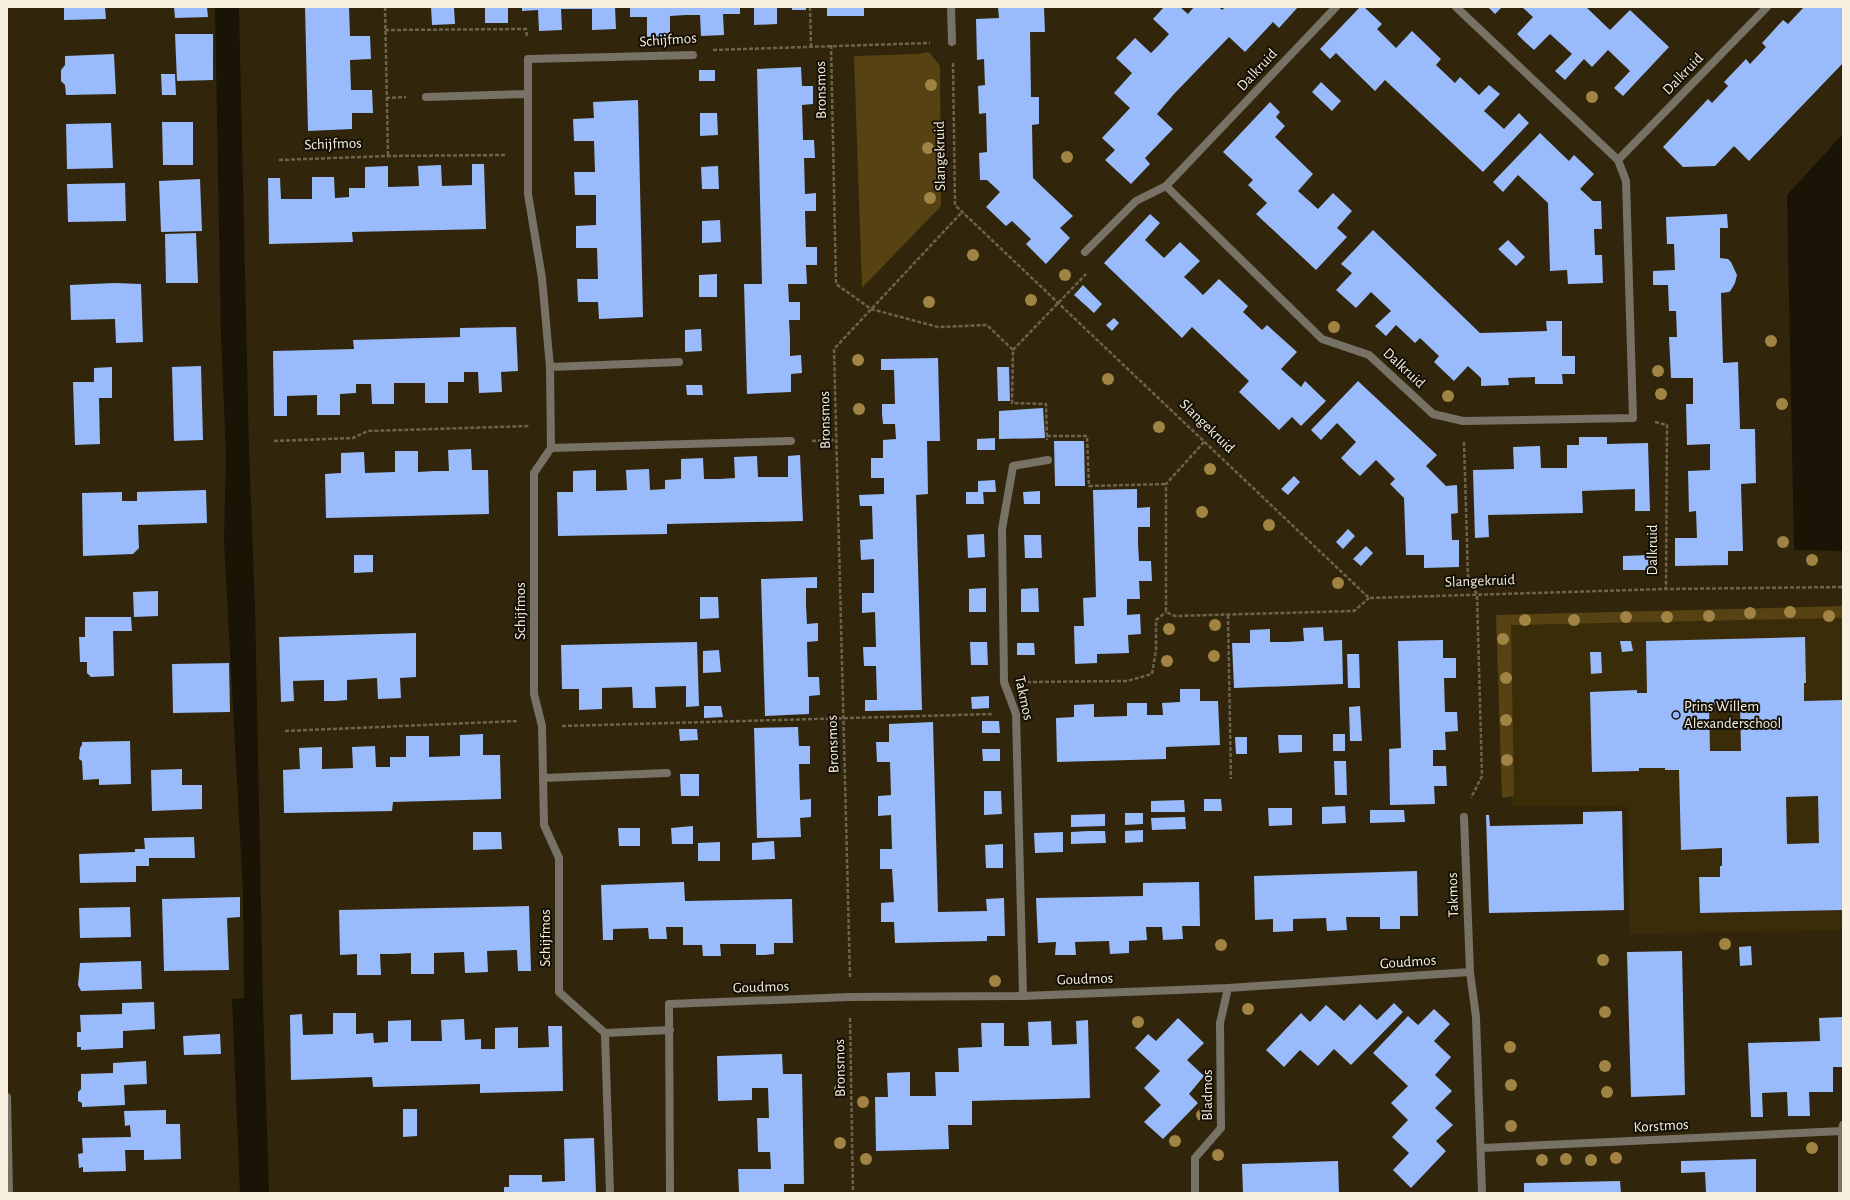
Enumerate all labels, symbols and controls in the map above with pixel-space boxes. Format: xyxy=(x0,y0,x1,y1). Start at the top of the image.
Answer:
street label: Schijfmos xyxy=(639,31,697,49)
street label: Dalkruid xyxy=(1234,46,1280,94)
street label: Dalkruid xyxy=(1660,50,1706,98)
street label: Bronsmos xyxy=(813,61,829,119)
street label: Slangekruid xyxy=(932,121,948,191)
street label: Schijfmos xyxy=(304,136,362,152)
street label: Dalkruid xyxy=(1380,345,1428,391)
street label: Bronsmos xyxy=(817,391,833,449)
street label: Slangekruid xyxy=(1177,396,1238,456)
street label: Dalkruid xyxy=(1645,524,1660,576)
street label: Slangekruid xyxy=(1445,572,1516,590)
street label: Schijfmos xyxy=(513,582,528,640)
street label: Takmos xyxy=(1012,674,1036,722)
place label: Prins Willem Alexanderschool xyxy=(1684,699,1781,731)
marker: Prins Willem Alexanderschool xyxy=(1671,710,1681,720)
street label: Bronsmos xyxy=(824,715,842,773)
street label: Takmos xyxy=(1445,872,1461,918)
street label: Schijfmos xyxy=(538,909,553,967)
street label: Goudmos xyxy=(1379,953,1437,971)
street label: Goudmos xyxy=(1057,971,1113,987)
street label: Goudmos xyxy=(733,979,789,995)
street label: Bronsmos xyxy=(832,1039,848,1097)
street label: Bladmos xyxy=(1200,1069,1215,1121)
street label: Korstmos xyxy=(1633,1117,1689,1135)

